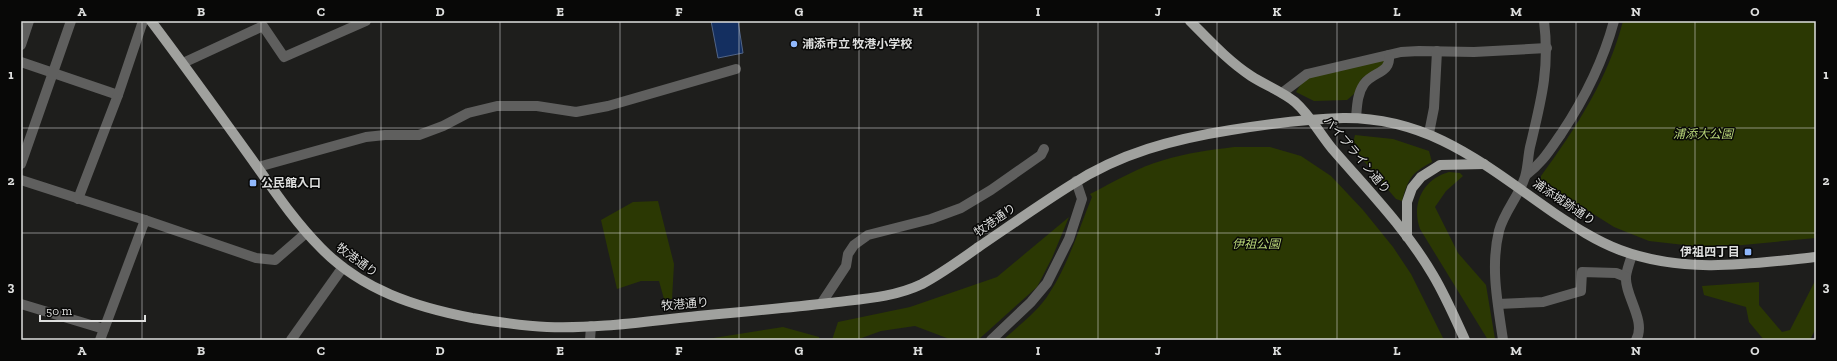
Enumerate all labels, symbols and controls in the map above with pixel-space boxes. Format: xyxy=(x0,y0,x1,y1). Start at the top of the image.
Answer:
text: A xyxy=(78,4,87,19)
text: B xyxy=(197,4,205,19)
text: C xyxy=(317,4,325,19)
text: D xyxy=(435,4,445,19)
text: E xyxy=(556,4,564,19)
text: F xyxy=(675,4,683,19)
text: G xyxy=(795,4,804,19)
text: H xyxy=(913,4,923,19)
text: I xyxy=(1036,4,1041,19)
text: J xyxy=(1155,4,1161,19)
text: K xyxy=(1273,4,1282,19)
text: L xyxy=(1393,4,1401,19)
text: M xyxy=(1510,4,1522,19)
text: N xyxy=(1631,4,1641,19)
text: O xyxy=(1750,4,1760,19)
place label: 浦添市立 牧港小学校 xyxy=(802,37,912,51)
marker: 浦添市立 牧港小学校 xyxy=(789,39,799,49)
text: 1 xyxy=(8,67,14,82)
text: 1 xyxy=(1823,67,1829,82)
street label: パイプライン通り xyxy=(1321,114,1393,196)
park label: 浦添大公園 xyxy=(1673,127,1735,141)
text: 2 xyxy=(8,173,15,188)
text: 2 xyxy=(1823,173,1830,188)
place label: 公民館入口 xyxy=(261,176,321,190)
street label: 浦添城跡通り xyxy=(1530,176,1598,228)
marker: 公民館入口 xyxy=(248,178,258,188)
street label: 牧港通り xyxy=(971,200,1019,240)
park label: 伊祖公園 xyxy=(1232,237,1282,251)
street label: 牧港通り xyxy=(333,240,381,280)
place label: 伊祖四丁目 xyxy=(1680,245,1740,259)
marker: 伊祖四丁目 xyxy=(1743,247,1753,257)
text: 3 xyxy=(8,279,15,294)
text: 3 xyxy=(1823,279,1830,294)
street label: 牧港通り xyxy=(660,295,710,313)
scale bar xyxy=(40,297,145,323)
text: 50 m xyxy=(46,304,73,318)
text: A xyxy=(78,343,87,358)
text: B xyxy=(197,343,205,358)
text: C xyxy=(317,343,325,358)
text: D xyxy=(435,343,445,358)
text: E xyxy=(556,343,564,358)
text: F xyxy=(675,343,683,358)
text: G xyxy=(795,343,804,358)
text: H xyxy=(913,343,923,358)
text: I xyxy=(1036,343,1041,358)
text: J xyxy=(1155,343,1161,358)
text: K xyxy=(1273,343,1282,358)
text: L xyxy=(1393,343,1401,358)
text: M xyxy=(1510,343,1522,358)
text: N xyxy=(1631,343,1641,358)
text: O xyxy=(1750,343,1760,358)

